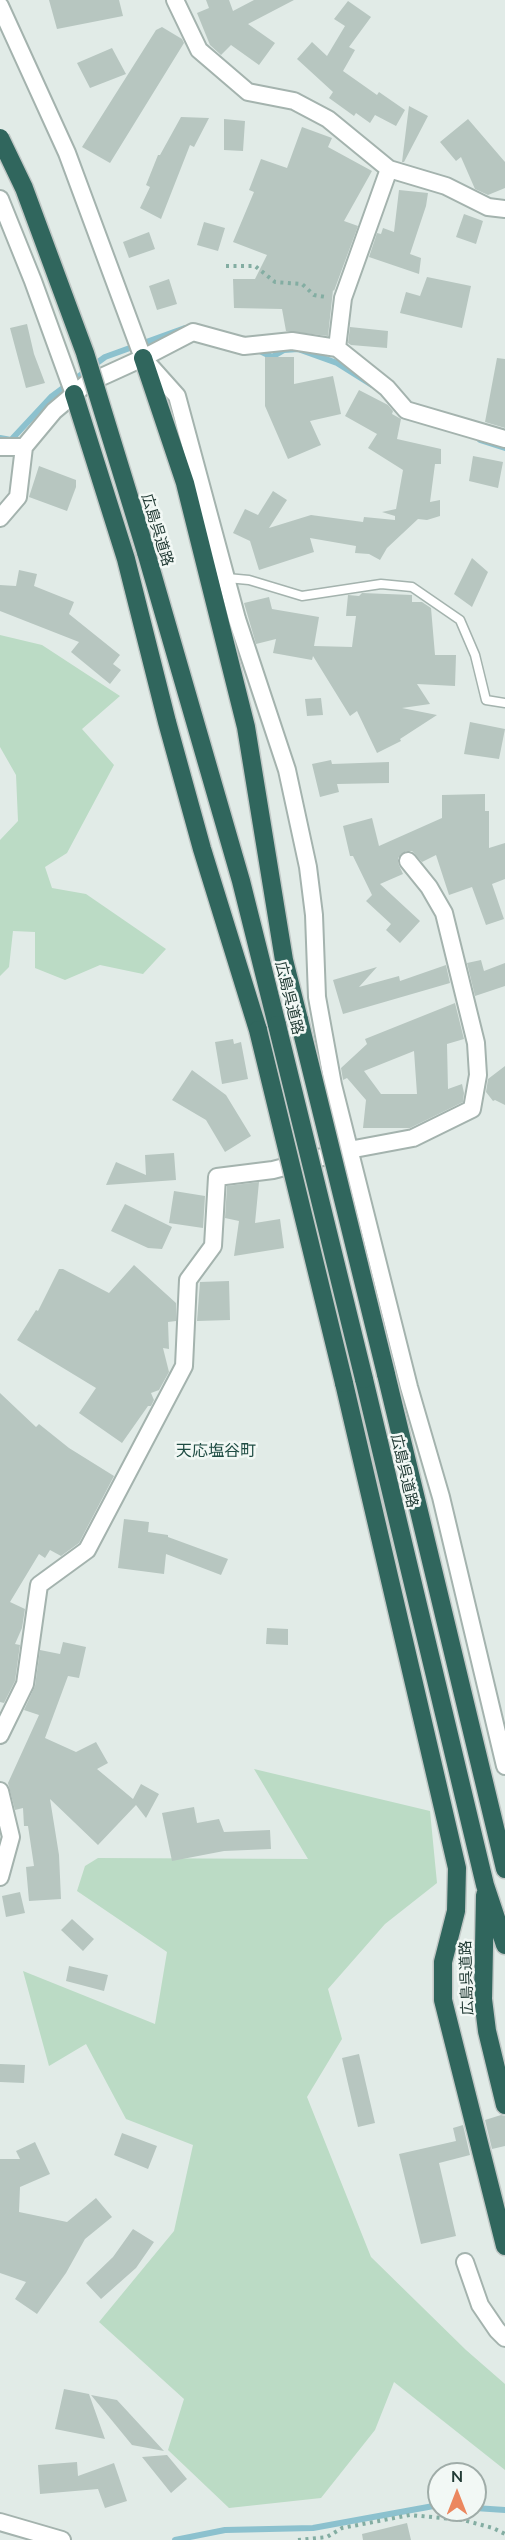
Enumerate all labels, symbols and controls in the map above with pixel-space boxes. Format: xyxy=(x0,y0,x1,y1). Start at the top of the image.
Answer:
street label: 広島呉道路 xyxy=(137,492,177,568)
street label: 広島呉道路 xyxy=(271,959,307,1037)
street label: 広島呉道路 xyxy=(387,1432,421,1510)
district label: 天応塩谷町 xyxy=(176,1441,256,1461)
street label: 広島呉道路 xyxy=(457,1940,477,2016)
north arrow xyxy=(427,2462,487,2522)
text: N xyxy=(451,2466,463,2486)

